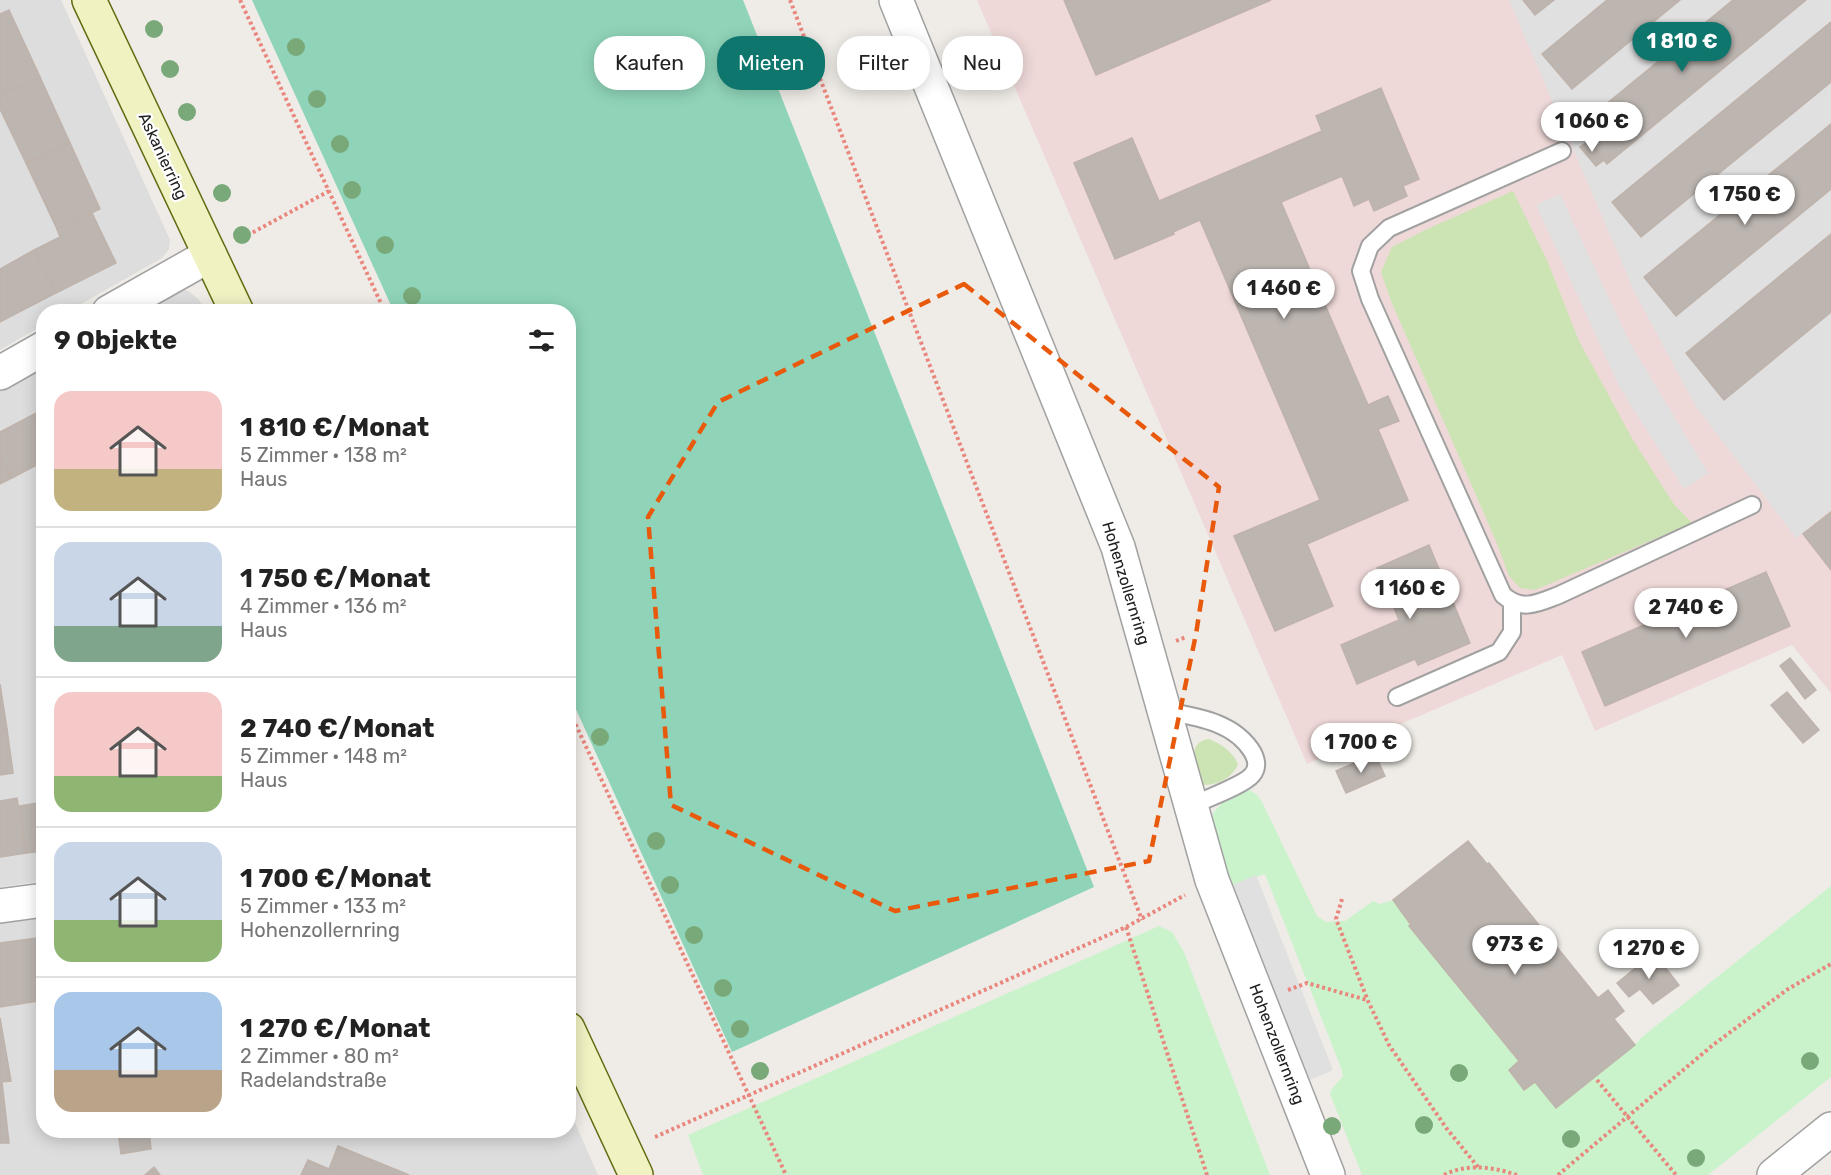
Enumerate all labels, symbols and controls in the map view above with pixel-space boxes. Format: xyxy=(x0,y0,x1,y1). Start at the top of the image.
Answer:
pin: 1 810 € xyxy=(1627,22,1737,73)
text: 1 810 € xyxy=(1646,29,1718,53)
chip: Kaufen xyxy=(594,36,705,90)
chip: Mieten xyxy=(717,36,825,90)
chip: Filter xyxy=(837,36,930,90)
chip: Neu xyxy=(942,36,1023,90)
pin: 1 060 € xyxy=(1537,102,1647,153)
text: 1 060 € xyxy=(1555,109,1629,133)
street label: Askanierring xyxy=(135,110,191,202)
pin: 1 750 € xyxy=(1690,175,1800,226)
text: 1 750 € xyxy=(1709,182,1781,206)
pin: 1 460 € xyxy=(1229,269,1339,320)
text: 1 460 € xyxy=(1247,276,1321,300)
icon: filters xyxy=(525,324,558,357)
text: 9 Objekte xyxy=(54,325,177,356)
text: 1 810 €/Monat xyxy=(240,412,429,443)
icon: home xyxy=(102,415,174,487)
text: 5 Zimmer · 138 m² xyxy=(240,443,407,467)
text: Haus xyxy=(240,467,288,491)
street label: Hohenzollernring xyxy=(1098,519,1154,647)
text: 1 750 €/Monat xyxy=(240,563,430,594)
icon: home xyxy=(102,566,174,638)
pin: 1 160 € xyxy=(1355,569,1465,620)
text: 1 160 € xyxy=(1375,576,1445,600)
pin: 2 740 € xyxy=(1631,588,1741,639)
text: 4 Zimmer · 136 m² xyxy=(240,594,407,618)
text: 2 740 € xyxy=(1648,595,1724,619)
text: Haus xyxy=(240,618,288,642)
text: 2 740 €/Monat xyxy=(240,713,434,744)
icon: home xyxy=(102,716,174,788)
pin: 1 700 € xyxy=(1306,723,1416,774)
text: 1 700 € xyxy=(1325,730,1397,754)
text: 5 Zimmer · 148 m² xyxy=(240,744,407,768)
text: Haus xyxy=(240,768,288,792)
text: 1 700 €/Monat xyxy=(240,863,431,894)
icon: home xyxy=(102,866,174,938)
text: 5 Zimmer · 133 m² xyxy=(240,894,406,918)
text: Hohenzollernring xyxy=(240,918,400,942)
pin: 973 € xyxy=(1473,925,1557,976)
pin: 1 270 € xyxy=(1594,929,1704,980)
text: 973 € xyxy=(1486,932,1544,956)
text: 1 270 € xyxy=(1613,936,1685,960)
street label: Hohenzollernring xyxy=(1245,981,1309,1107)
text: 1 270 €/Monat xyxy=(240,1013,430,1044)
icon: home xyxy=(102,1016,174,1088)
text: 2 Zimmer · 80 m² xyxy=(240,1044,399,1068)
text: Radelandstraße xyxy=(240,1068,387,1092)

